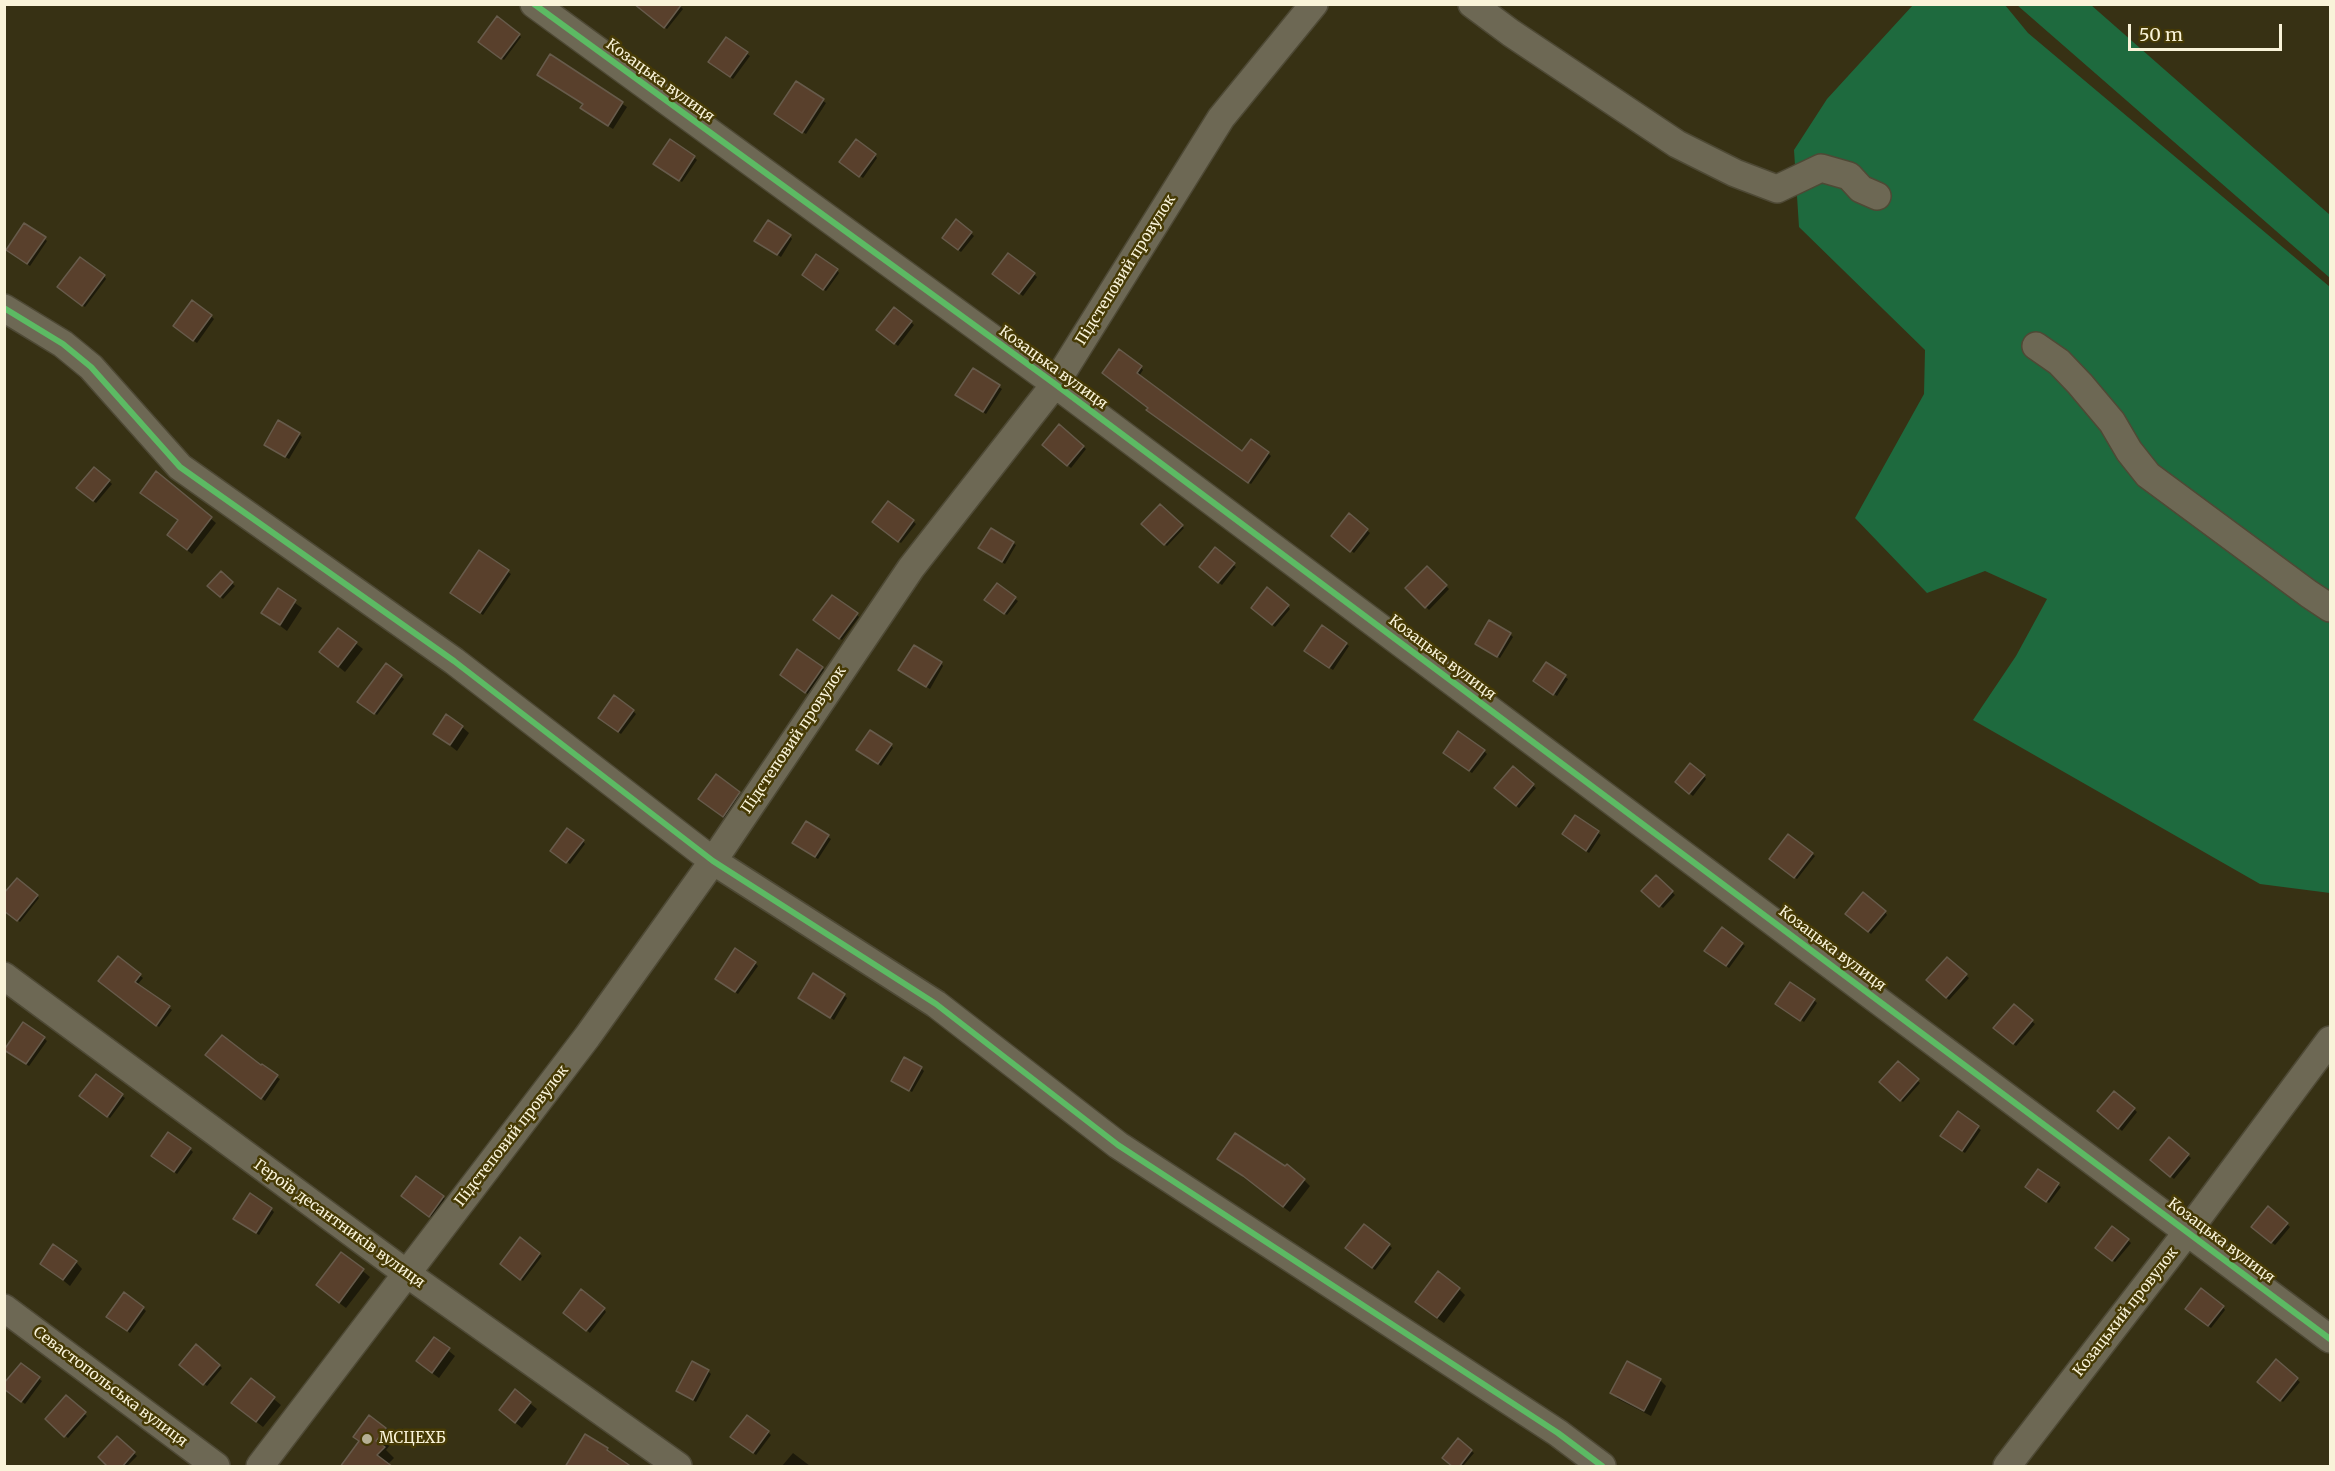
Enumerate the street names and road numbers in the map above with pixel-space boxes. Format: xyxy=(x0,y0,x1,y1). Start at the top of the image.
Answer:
street label: Козацька вулиця xyxy=(602,36,718,126)
street label: Підстеповий провулок xyxy=(1072,191,1180,349)
street label: Козацька вулиця xyxy=(995,323,1111,413)
street label: Козацька вулиця xyxy=(1385,612,1499,704)
street label: Підстеповий провулок xyxy=(738,663,850,817)
street label: Козацька вулиця xyxy=(1775,903,1889,995)
street label: Підстеповий провулок xyxy=(451,1062,573,1210)
street label: Героїв десантників вулиця xyxy=(250,1156,428,1292)
street label: Козацька вулиця xyxy=(2164,1195,2278,1287)
street label: Козацький провулок xyxy=(2070,1244,2182,1380)
street label: Севастопольська вулиця xyxy=(29,1323,191,1451)

